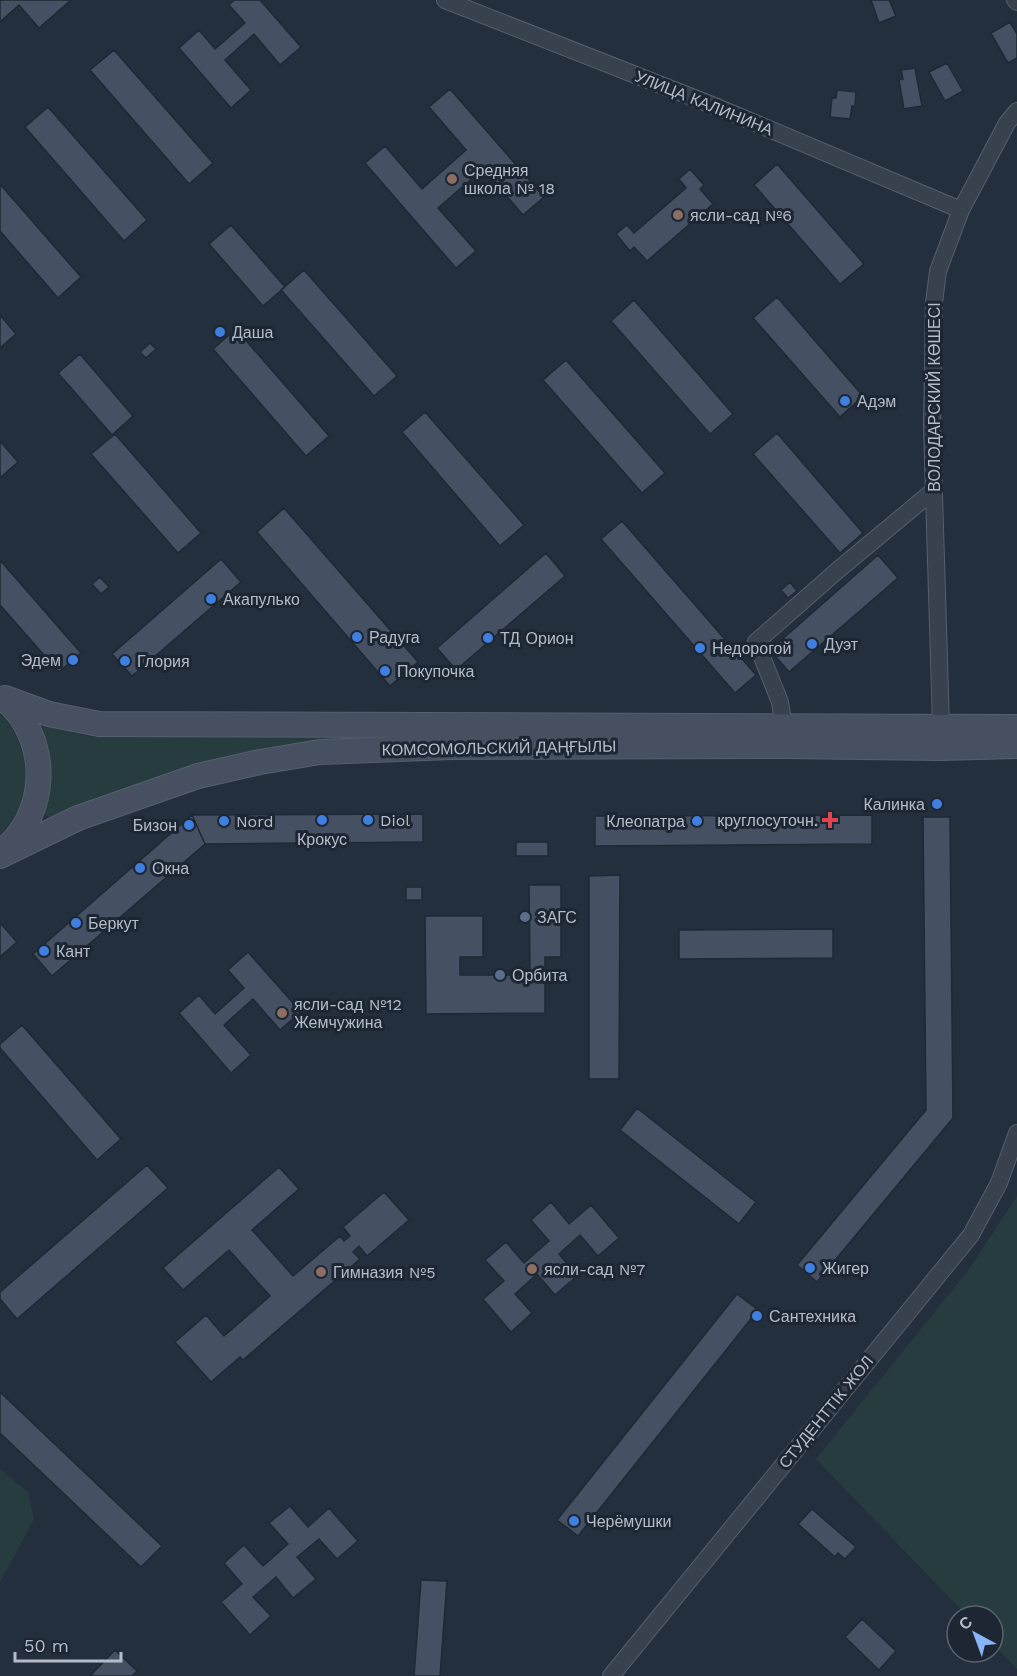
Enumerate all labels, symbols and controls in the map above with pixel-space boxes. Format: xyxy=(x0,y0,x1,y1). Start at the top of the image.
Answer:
street label: УЛИЦА КАЛИНИНА xyxy=(632,67,776,140)
place label: Средняя школа № 18 xyxy=(464,161,555,198)
marker: Средняя школа № 18 xyxy=(445,172,459,186)
place label: ясли-сад №6 xyxy=(690,206,792,225)
marker: ясли-сад №6 xyxy=(671,208,685,222)
street label: ВОЛОДАРСКИЙ КӨШЕСІ xyxy=(925,302,944,492)
place label: Даша xyxy=(232,323,274,342)
marker: Даша xyxy=(213,325,227,339)
place label: Адэм xyxy=(857,392,896,411)
marker: Адэм xyxy=(838,394,852,408)
place label: Акапулько xyxy=(223,590,300,609)
marker: Акапулько xyxy=(204,592,218,606)
place label: Радуга xyxy=(369,628,420,647)
place label: ТД Орион xyxy=(500,629,574,648)
marker: Радуга xyxy=(350,630,364,644)
marker: ТД Орион xyxy=(481,631,495,645)
place label: Дуэт xyxy=(824,635,859,654)
marker: Дуэт xyxy=(805,637,819,651)
place label: Недорогой xyxy=(712,639,791,658)
marker: Недорогой xyxy=(693,641,707,655)
place label: Эдем xyxy=(21,651,61,670)
place label: Глория xyxy=(137,652,190,671)
marker: Эдем xyxy=(66,653,80,667)
marker: Глория xyxy=(118,654,132,668)
place label: Покупочка xyxy=(397,662,474,681)
marker: Покупочка xyxy=(378,664,392,678)
street label: КОМСОМОЛЬСКИЙ ДАҢҒЫЛЫ xyxy=(382,736,616,760)
place label: Калинка xyxy=(863,795,925,814)
marker: Калинка xyxy=(930,797,944,811)
place label: Diol xyxy=(380,811,410,830)
place label: круглосуточн. xyxy=(717,811,818,830)
place label: Nord xyxy=(236,812,274,831)
place label: Клеопатра xyxy=(606,812,685,831)
marker: Крокус xyxy=(315,813,329,827)
marker: Diol xyxy=(361,813,375,827)
marker: круглосуточн. xyxy=(823,813,837,827)
marker: Nord xyxy=(217,814,231,828)
marker: Клеопатра xyxy=(690,814,704,828)
place label: Бизон xyxy=(133,816,177,835)
marker: Бизон xyxy=(182,818,196,832)
place label: Крокус xyxy=(297,830,347,849)
place label: Окна xyxy=(152,859,189,878)
marker: Окна xyxy=(133,861,147,875)
place label: ЗАГС xyxy=(537,908,577,927)
marker: ЗАГС xyxy=(518,910,532,924)
place label: Беркут xyxy=(88,914,139,933)
marker: Беркут xyxy=(69,916,83,930)
place label: Кант xyxy=(56,942,91,961)
marker: Кант xyxy=(37,944,51,958)
place label: Орбита xyxy=(512,966,568,985)
marker: Орбита xyxy=(493,968,507,982)
place label: ясли-сад №12 Жемчужина xyxy=(294,995,402,1032)
marker: ясли-сад №12 Жемчужина xyxy=(275,1006,289,1020)
place label: Жигер xyxy=(822,1259,869,1278)
place label: ясли-сад №7 xyxy=(544,1260,645,1279)
marker: Жигер xyxy=(803,1261,817,1275)
marker: ясли-сад №7 xyxy=(525,1262,539,1276)
place label: Гимназия №5 xyxy=(333,1263,435,1282)
marker: Гимназия №5 xyxy=(314,1265,328,1279)
place label: Сантехника xyxy=(769,1307,856,1326)
marker: Сантехника xyxy=(750,1309,764,1323)
street label: СТУДЕНТТІК ЖОЛ xyxy=(775,1352,877,1472)
place label: Черёмушки xyxy=(586,1512,671,1531)
marker: Черёмушки xyxy=(567,1514,581,1528)
north arrow xyxy=(945,1604,1005,1664)
text: С xyxy=(955,1612,976,1634)
scale bar xyxy=(15,1625,122,1663)
text: 50 m xyxy=(24,1635,69,1656)

